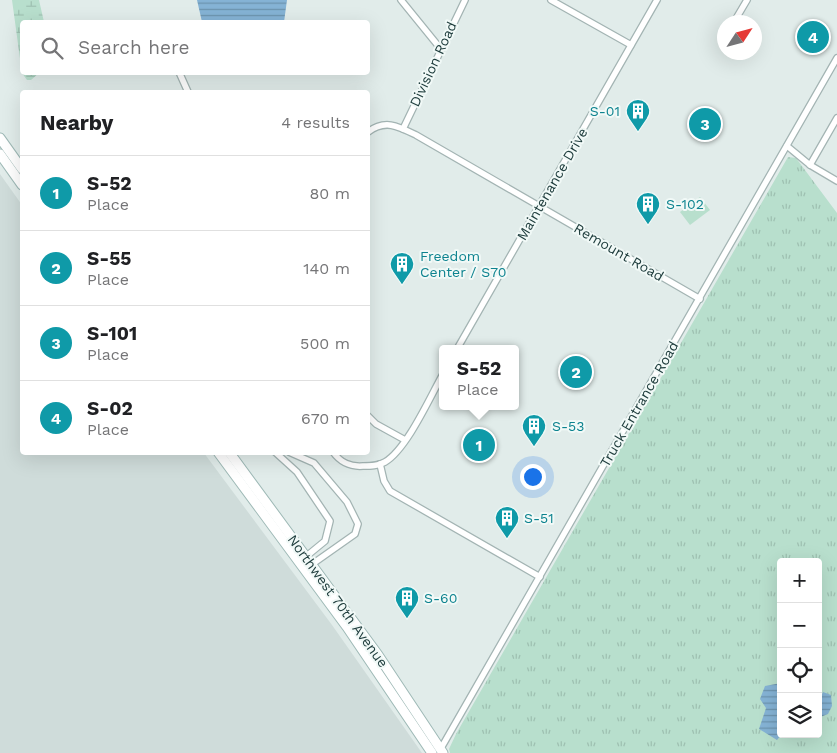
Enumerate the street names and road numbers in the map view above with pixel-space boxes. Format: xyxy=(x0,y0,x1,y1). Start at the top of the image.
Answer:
street label: Division Road xyxy=(406,19,460,109)
street label: Maintenance Drive xyxy=(513,125,591,243)
street label: Remount Road xyxy=(571,220,667,284)
street label: Truck Entrance Road xyxy=(596,338,682,470)
street label: Northwest 70th Avenue xyxy=(285,532,391,670)

